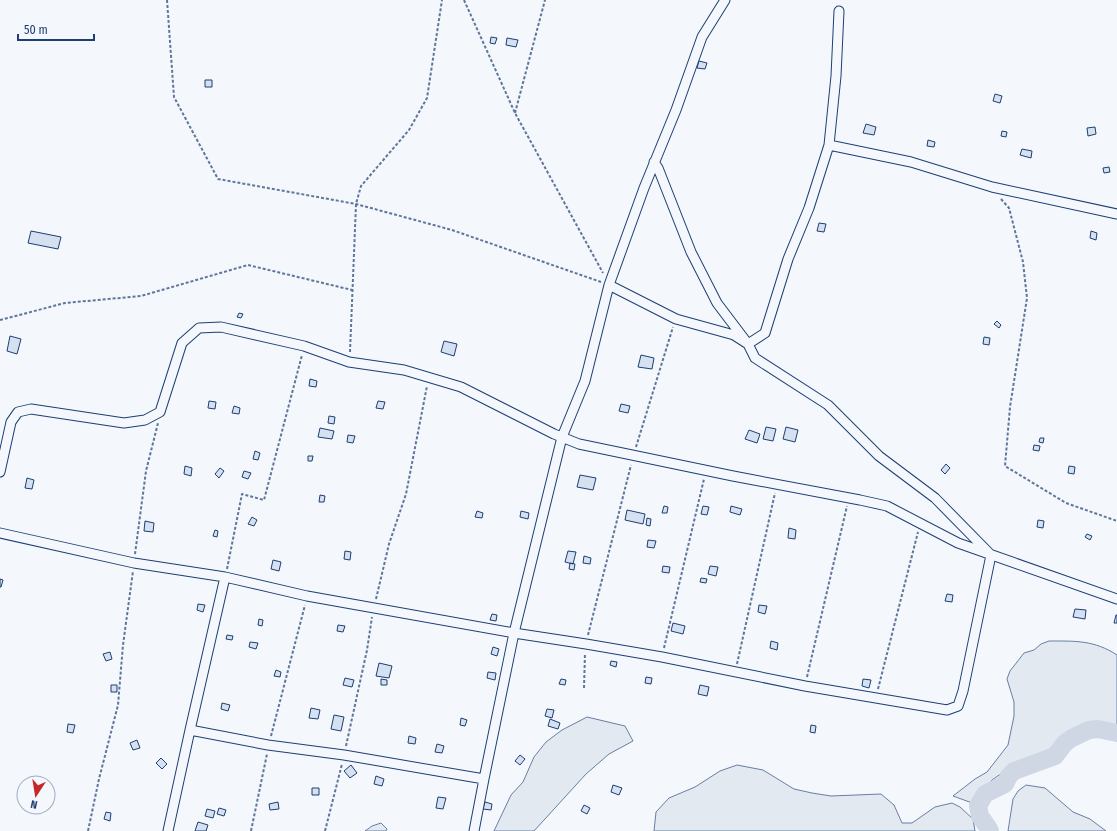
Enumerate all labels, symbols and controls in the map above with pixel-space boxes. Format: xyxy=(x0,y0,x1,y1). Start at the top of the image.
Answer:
scale bar xyxy=(18,16,94,42)
text: 50 m xyxy=(24,23,48,37)
north arrow xyxy=(16,775,56,815)
text: N xyxy=(29,797,39,811)

